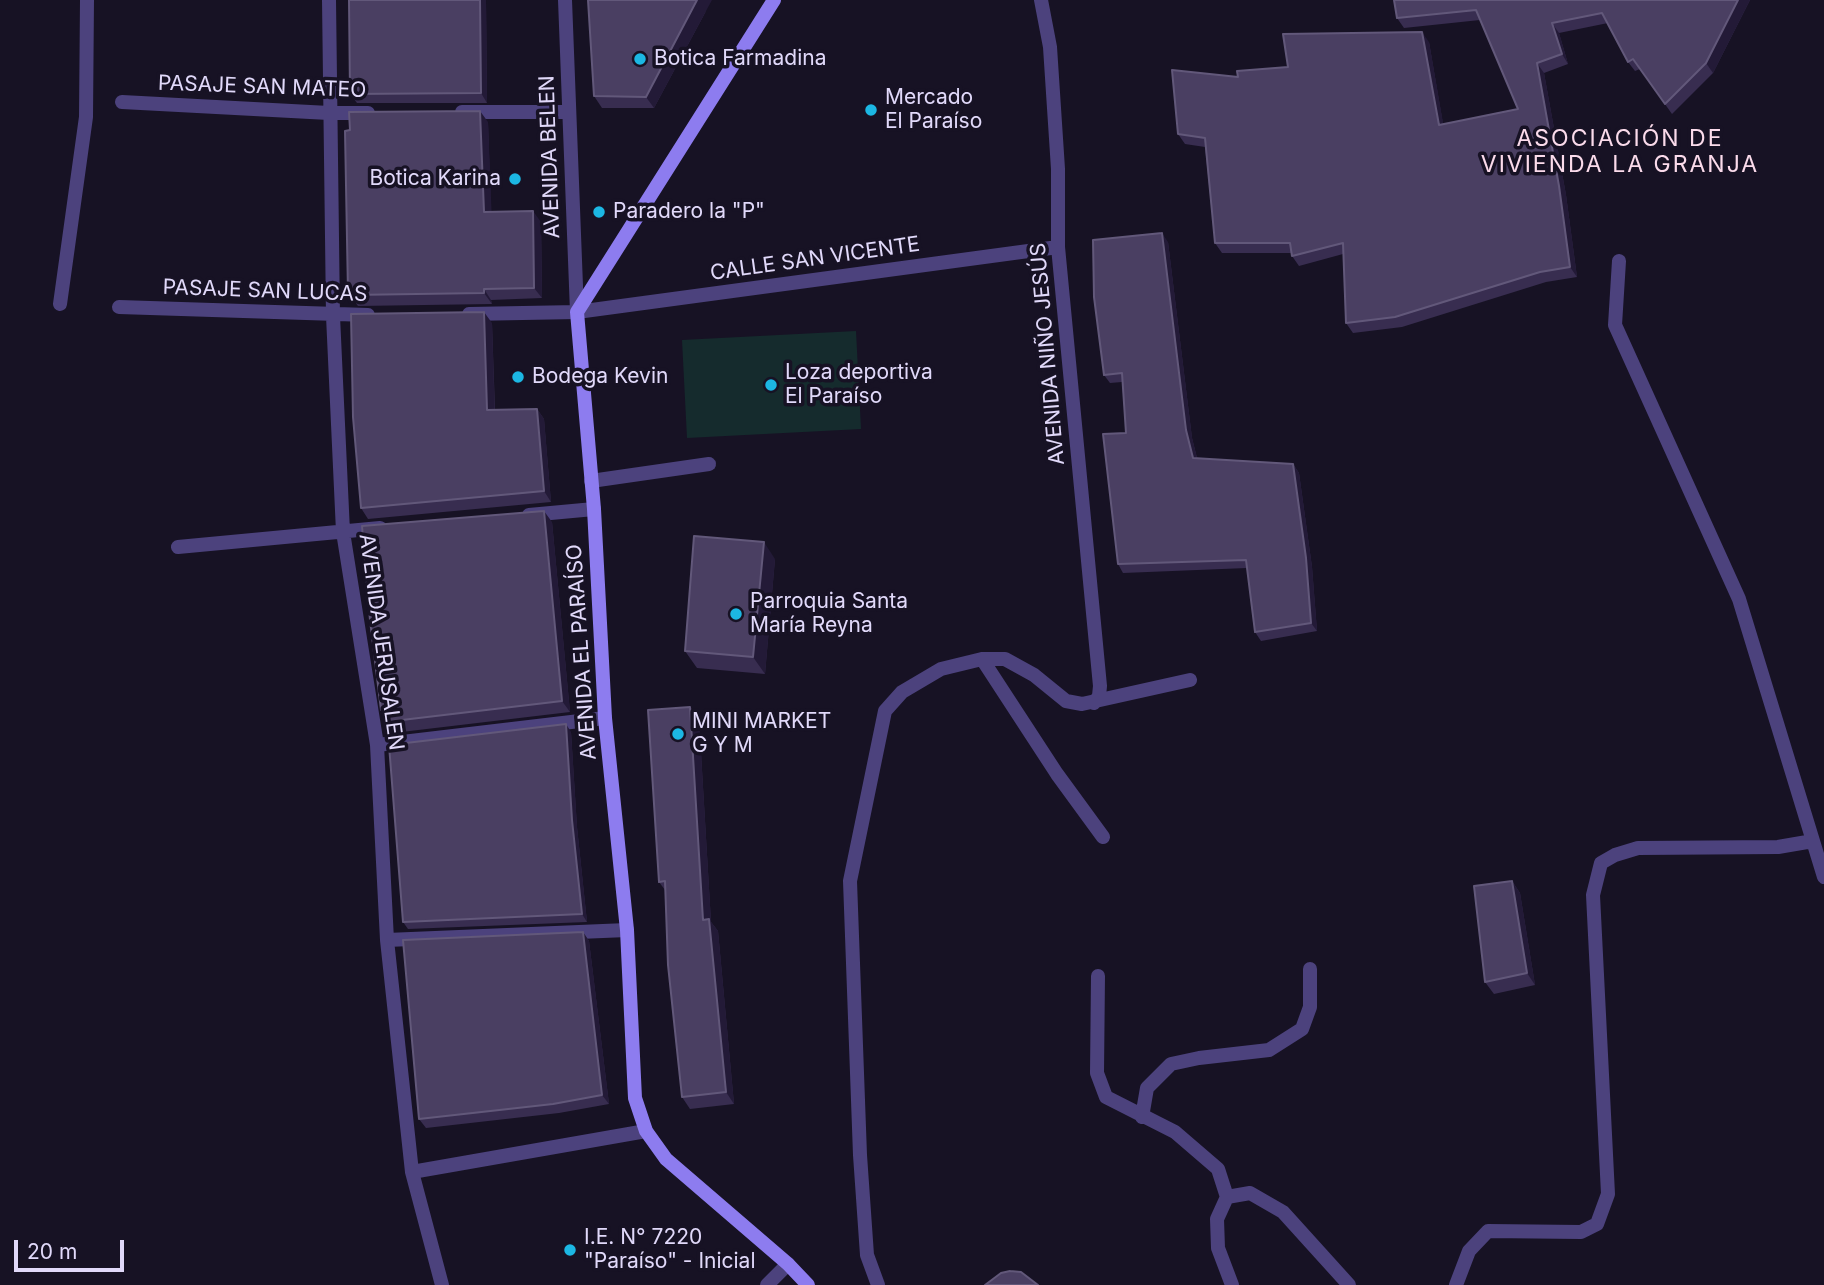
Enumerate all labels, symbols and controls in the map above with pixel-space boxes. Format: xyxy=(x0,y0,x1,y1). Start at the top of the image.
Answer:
place label: Botica Farmadina xyxy=(654,46,826,72)
marker: Botica Farmadina xyxy=(632,51,648,67)
street label: PASAJE SAN MATEO xyxy=(157,71,367,103)
street label: AVENIDA BELEN xyxy=(535,75,565,239)
place label: Mercado El Paraíso xyxy=(885,85,982,135)
marker: Mercado El Paraíso xyxy=(863,102,879,118)
district label: ASOCIACIÓN DE VIVIENDA LA GRANJA xyxy=(1483,125,1757,179)
place label: Botica Karina xyxy=(369,166,501,192)
marker: Botica Karina xyxy=(507,171,523,187)
place label: Paradero la "P" xyxy=(613,199,765,225)
marker: Paradero la "P" xyxy=(591,204,607,220)
street label: CALLE SAN VICENTE xyxy=(709,232,921,286)
street label: AVENIDA NIÑO JESÚS xyxy=(1026,242,1070,466)
street label: PASAJE SAN LUCAS xyxy=(162,275,368,307)
place label: Loza deportiva El Paraíso xyxy=(785,360,933,410)
place label: Bodega Kevin xyxy=(532,364,668,390)
marker: Bodega Kevin xyxy=(510,369,526,385)
marker: Loza deportiva El Paraíso xyxy=(763,377,779,393)
street label: AVENIDA JERUSALEN xyxy=(353,532,409,752)
street label: AVENIDA EL PARAÍSO xyxy=(562,543,602,761)
place label: Parroquia Santa María Reyna xyxy=(750,589,908,639)
marker: Parroquia Santa María Reyna xyxy=(728,606,744,622)
place label: MINI MARKET G Y M xyxy=(692,709,831,759)
marker: MINI MARKET G Y M xyxy=(670,726,686,742)
place label: I.E. N° 7220 "Paraíso" - Inicial xyxy=(584,1225,755,1275)
scale bar xyxy=(18,1226,128,1270)
text: 20 m xyxy=(27,1239,77,1264)
marker: I.E. N° 7220 "Paraíso" - Inicial xyxy=(562,1242,578,1258)

